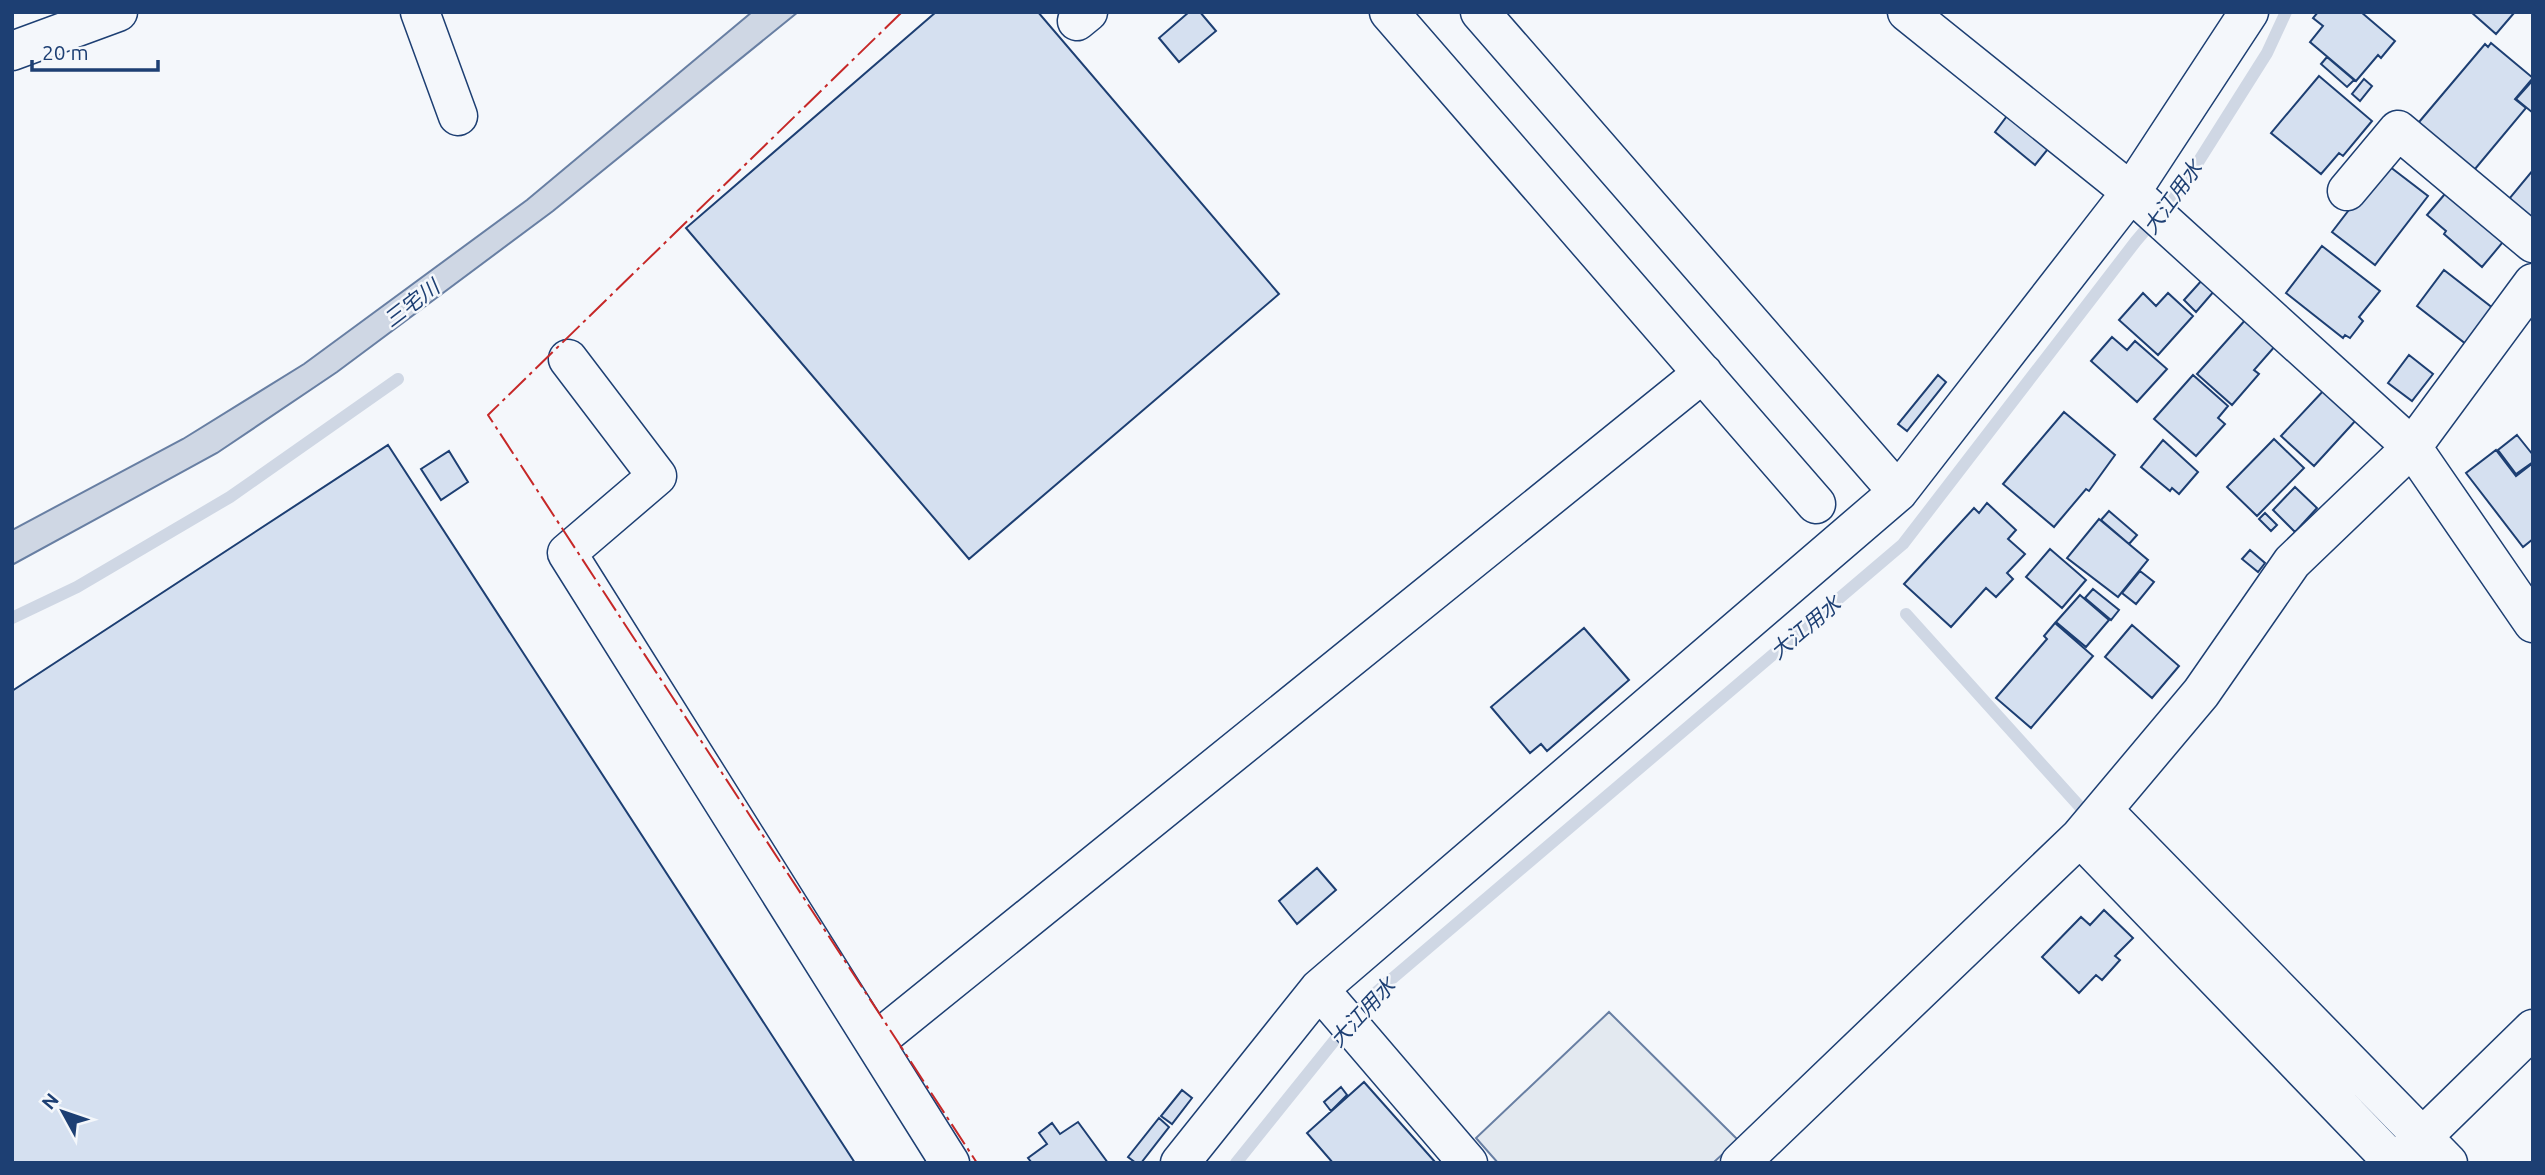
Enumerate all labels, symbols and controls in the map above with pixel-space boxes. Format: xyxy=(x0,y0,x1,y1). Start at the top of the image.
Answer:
scale bar xyxy=(32,28,158,72)
text: 20 m xyxy=(42,40,89,64)
water label: 大江用水 xyxy=(2138,154,2208,238)
water label: 三宅川 xyxy=(379,273,445,332)
water label: 大江用水 xyxy=(1765,590,1846,663)
water label: 大江用水 xyxy=(1325,972,1401,1051)
north arrow xyxy=(28,1077,98,1147)
text: N xyxy=(37,1089,63,1114)

